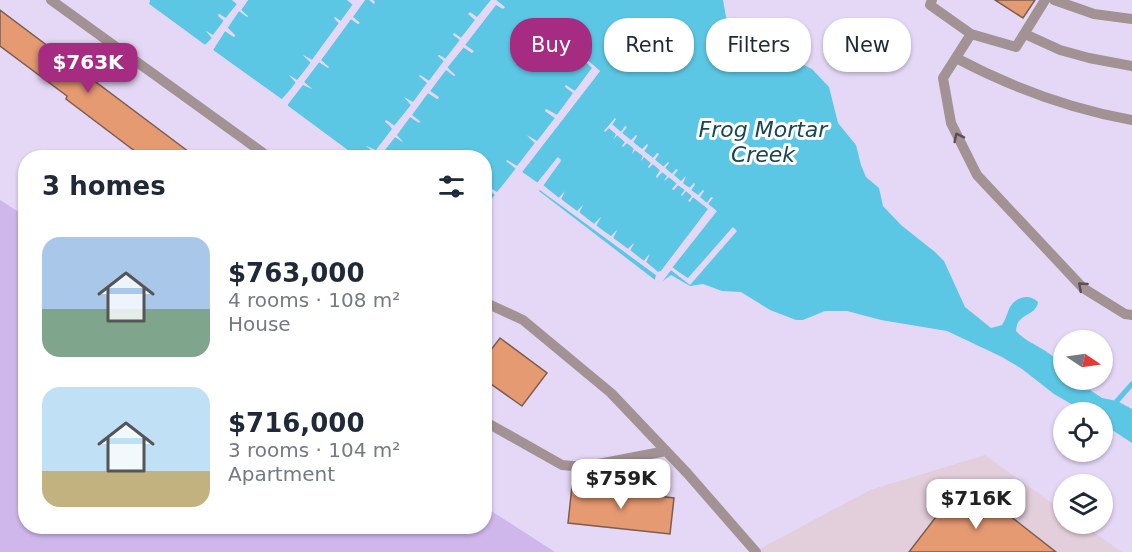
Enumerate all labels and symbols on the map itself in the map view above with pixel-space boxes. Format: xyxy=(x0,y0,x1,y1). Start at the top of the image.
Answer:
pin: $763K xyxy=(46,43,130,94)
water label: Frog Mortar Creek xyxy=(699,117,829,167)
one-way arrow xyxy=(954,133,965,144)
one-way arrow xyxy=(1078,282,1089,293)
north arrow xyxy=(1053,330,1113,390)
pin: $759K xyxy=(579,459,663,510)
pin: $716K xyxy=(934,479,1018,530)

